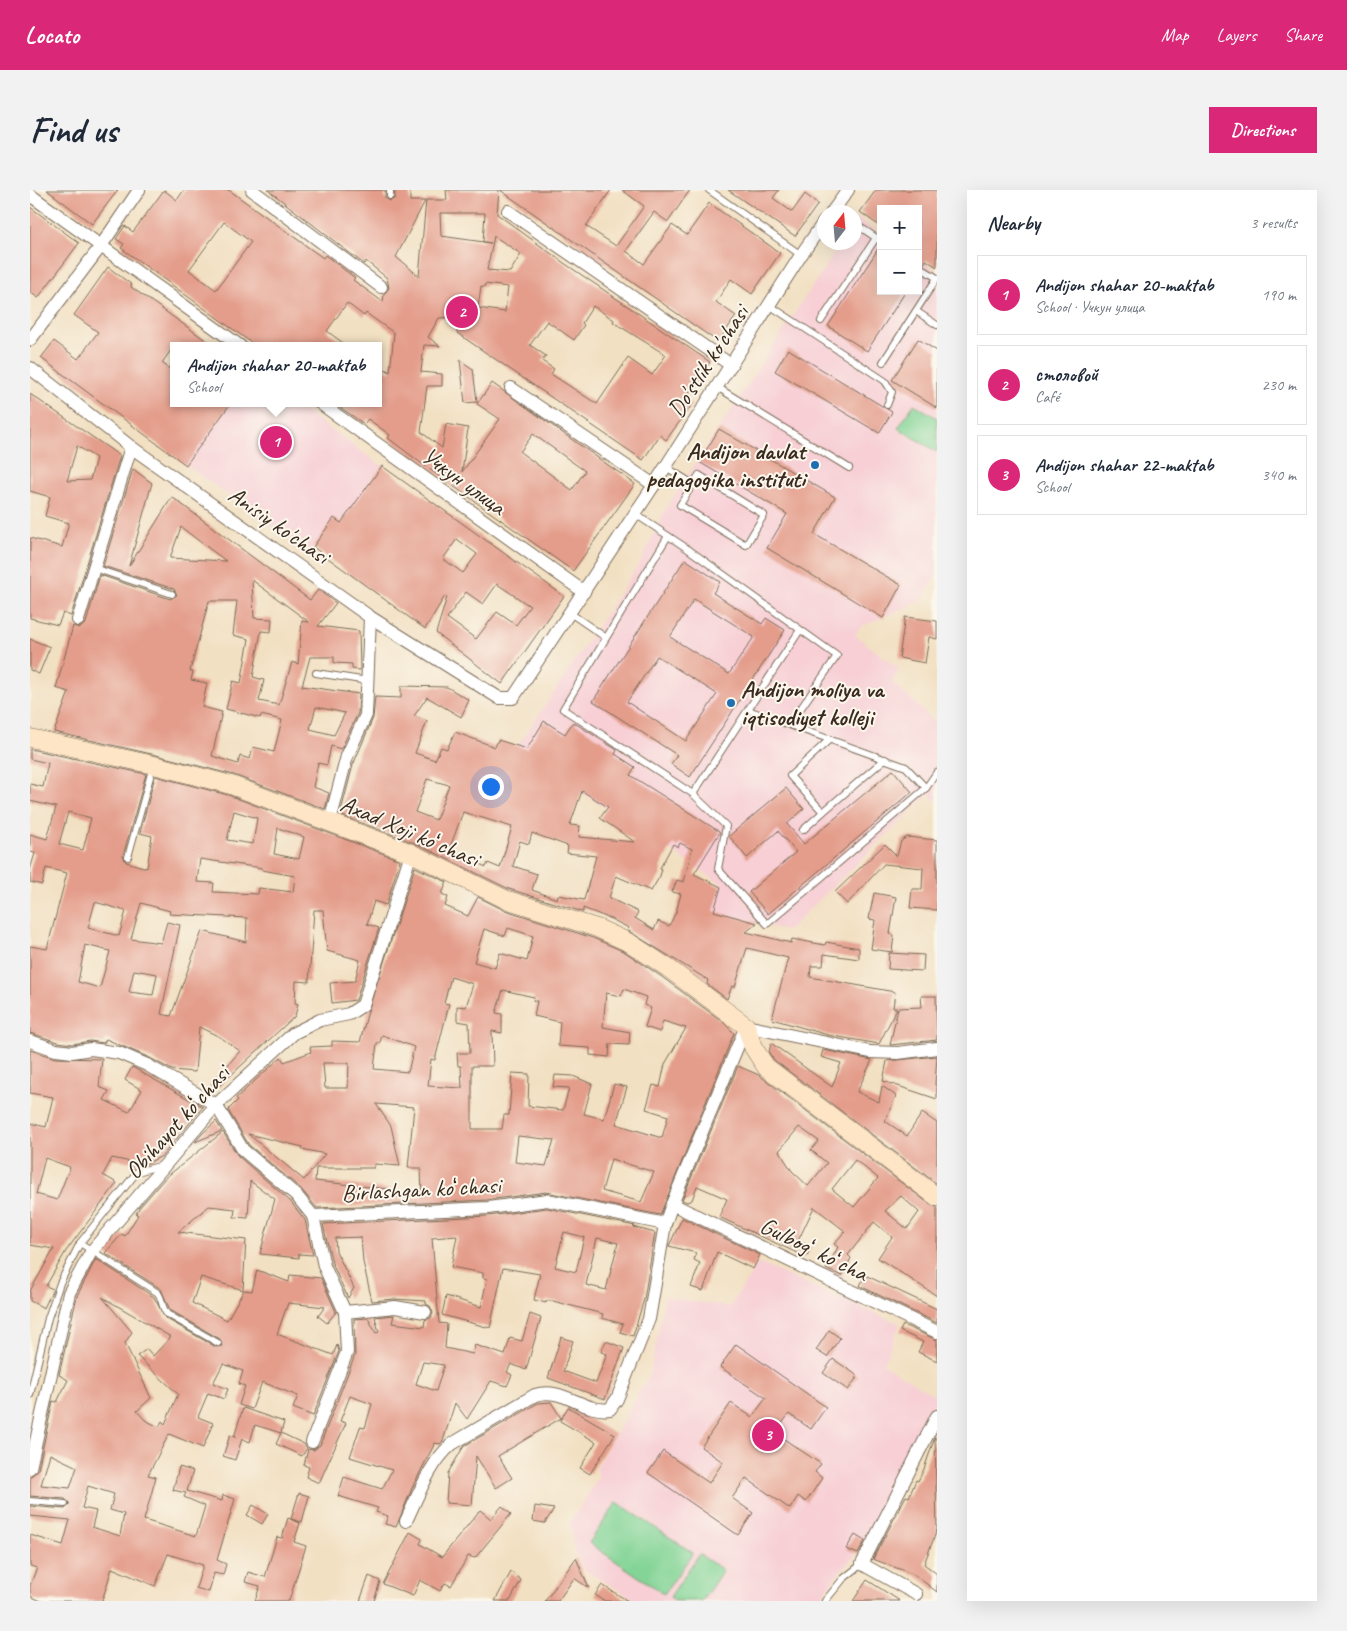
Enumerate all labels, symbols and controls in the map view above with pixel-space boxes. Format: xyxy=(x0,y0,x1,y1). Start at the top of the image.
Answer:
text: Locato xyxy=(25,20,79,50)
text: Map xyxy=(1161,24,1189,46)
text: Layers xyxy=(1217,24,1256,46)
text: Share xyxy=(1284,24,1322,46)
button: Directions xyxy=(1209,107,1317,153)
text: Find us xyxy=(30,108,117,153)
north arrow xyxy=(817,205,862,250)
map controls xyxy=(877,205,922,295)
button: + xyxy=(877,205,922,250)
text: Nearby xyxy=(987,210,1040,236)
text: 3 results xyxy=(1250,213,1297,233)
button: − xyxy=(877,250,922,295)
text: Andijon shahar 20-maktab xyxy=(1035,273,1213,297)
text: 1 xyxy=(1000,285,1008,305)
text: 190 m xyxy=(1262,285,1296,305)
pin: 2 xyxy=(446,293,478,331)
street label: Do'stlik ko'chasi xyxy=(661,297,757,423)
text: School · Учкун улица xyxy=(1035,297,1145,317)
popup xyxy=(170,342,382,407)
text: Andijon shahar 20-maktab xyxy=(187,353,365,377)
text: столовой xyxy=(1035,363,1098,387)
text: 2 xyxy=(1000,375,1008,395)
text: 230 m xyxy=(1262,375,1296,395)
text: School xyxy=(187,377,221,397)
text: Café xyxy=(1035,387,1059,407)
pin: 1 xyxy=(260,423,292,461)
place label: Andijon davlat pedagogika instituti xyxy=(646,436,808,494)
street label: Учкун улица xyxy=(416,440,513,522)
text: Andijon shahar 22-maktab xyxy=(1035,453,1213,477)
marker: Andijon davlat pedagogika instituti xyxy=(809,459,821,471)
text: 3 xyxy=(1000,465,1008,485)
text: 340 m xyxy=(1262,465,1296,485)
text: School xyxy=(1035,477,1069,497)
street label: Anisiy ko'chasi xyxy=(223,479,337,572)
place label: Andijon moliya va iqtisodiyet kolleji xyxy=(741,674,885,732)
marker: Andijon moliya va iqtisodiyet kolleji xyxy=(725,697,737,709)
your location xyxy=(478,774,504,800)
street label: Axad Xoji koʻchasi xyxy=(336,788,486,875)
street label: Obihayot koʻchasi xyxy=(118,1057,238,1185)
street label: Birlashgan koʻchasi xyxy=(341,1170,504,1208)
street label: Gulbogʻ koʻcha xyxy=(755,1210,874,1289)
pin: 3 xyxy=(752,1416,784,1454)

